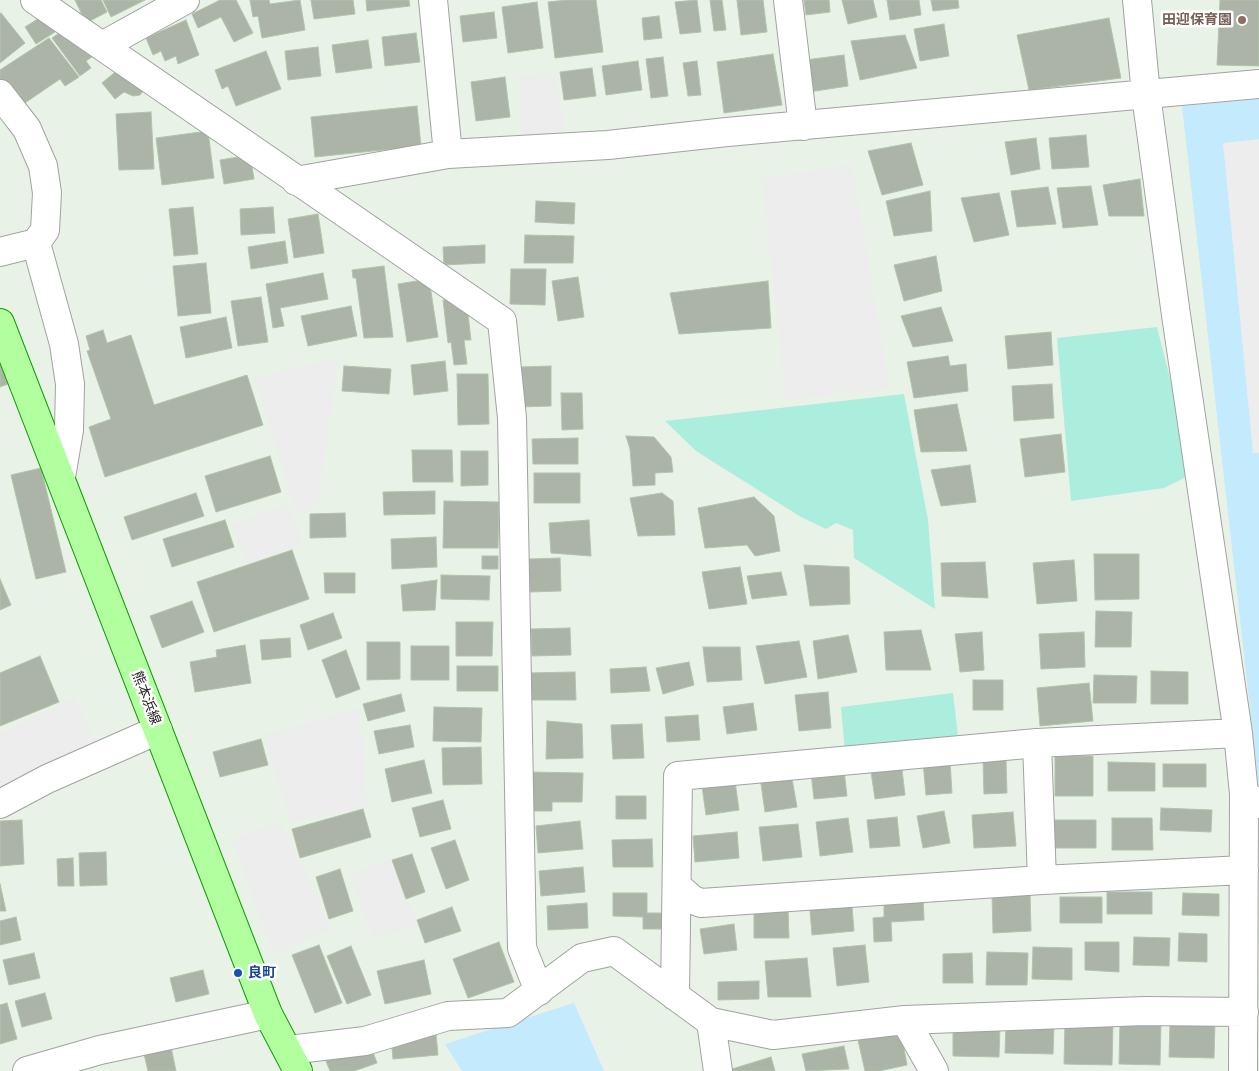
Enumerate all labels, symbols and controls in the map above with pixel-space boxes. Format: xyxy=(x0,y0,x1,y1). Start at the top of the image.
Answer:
place label: 田迎保育園 xyxy=(1162,12,1232,28)
marker: 田迎保育園 xyxy=(1236,14,1248,26)
street label: 熊本浜線 xyxy=(128,669,164,727)
place label: 良町 xyxy=(248,965,276,981)
marker: 良町 xyxy=(232,967,244,979)

